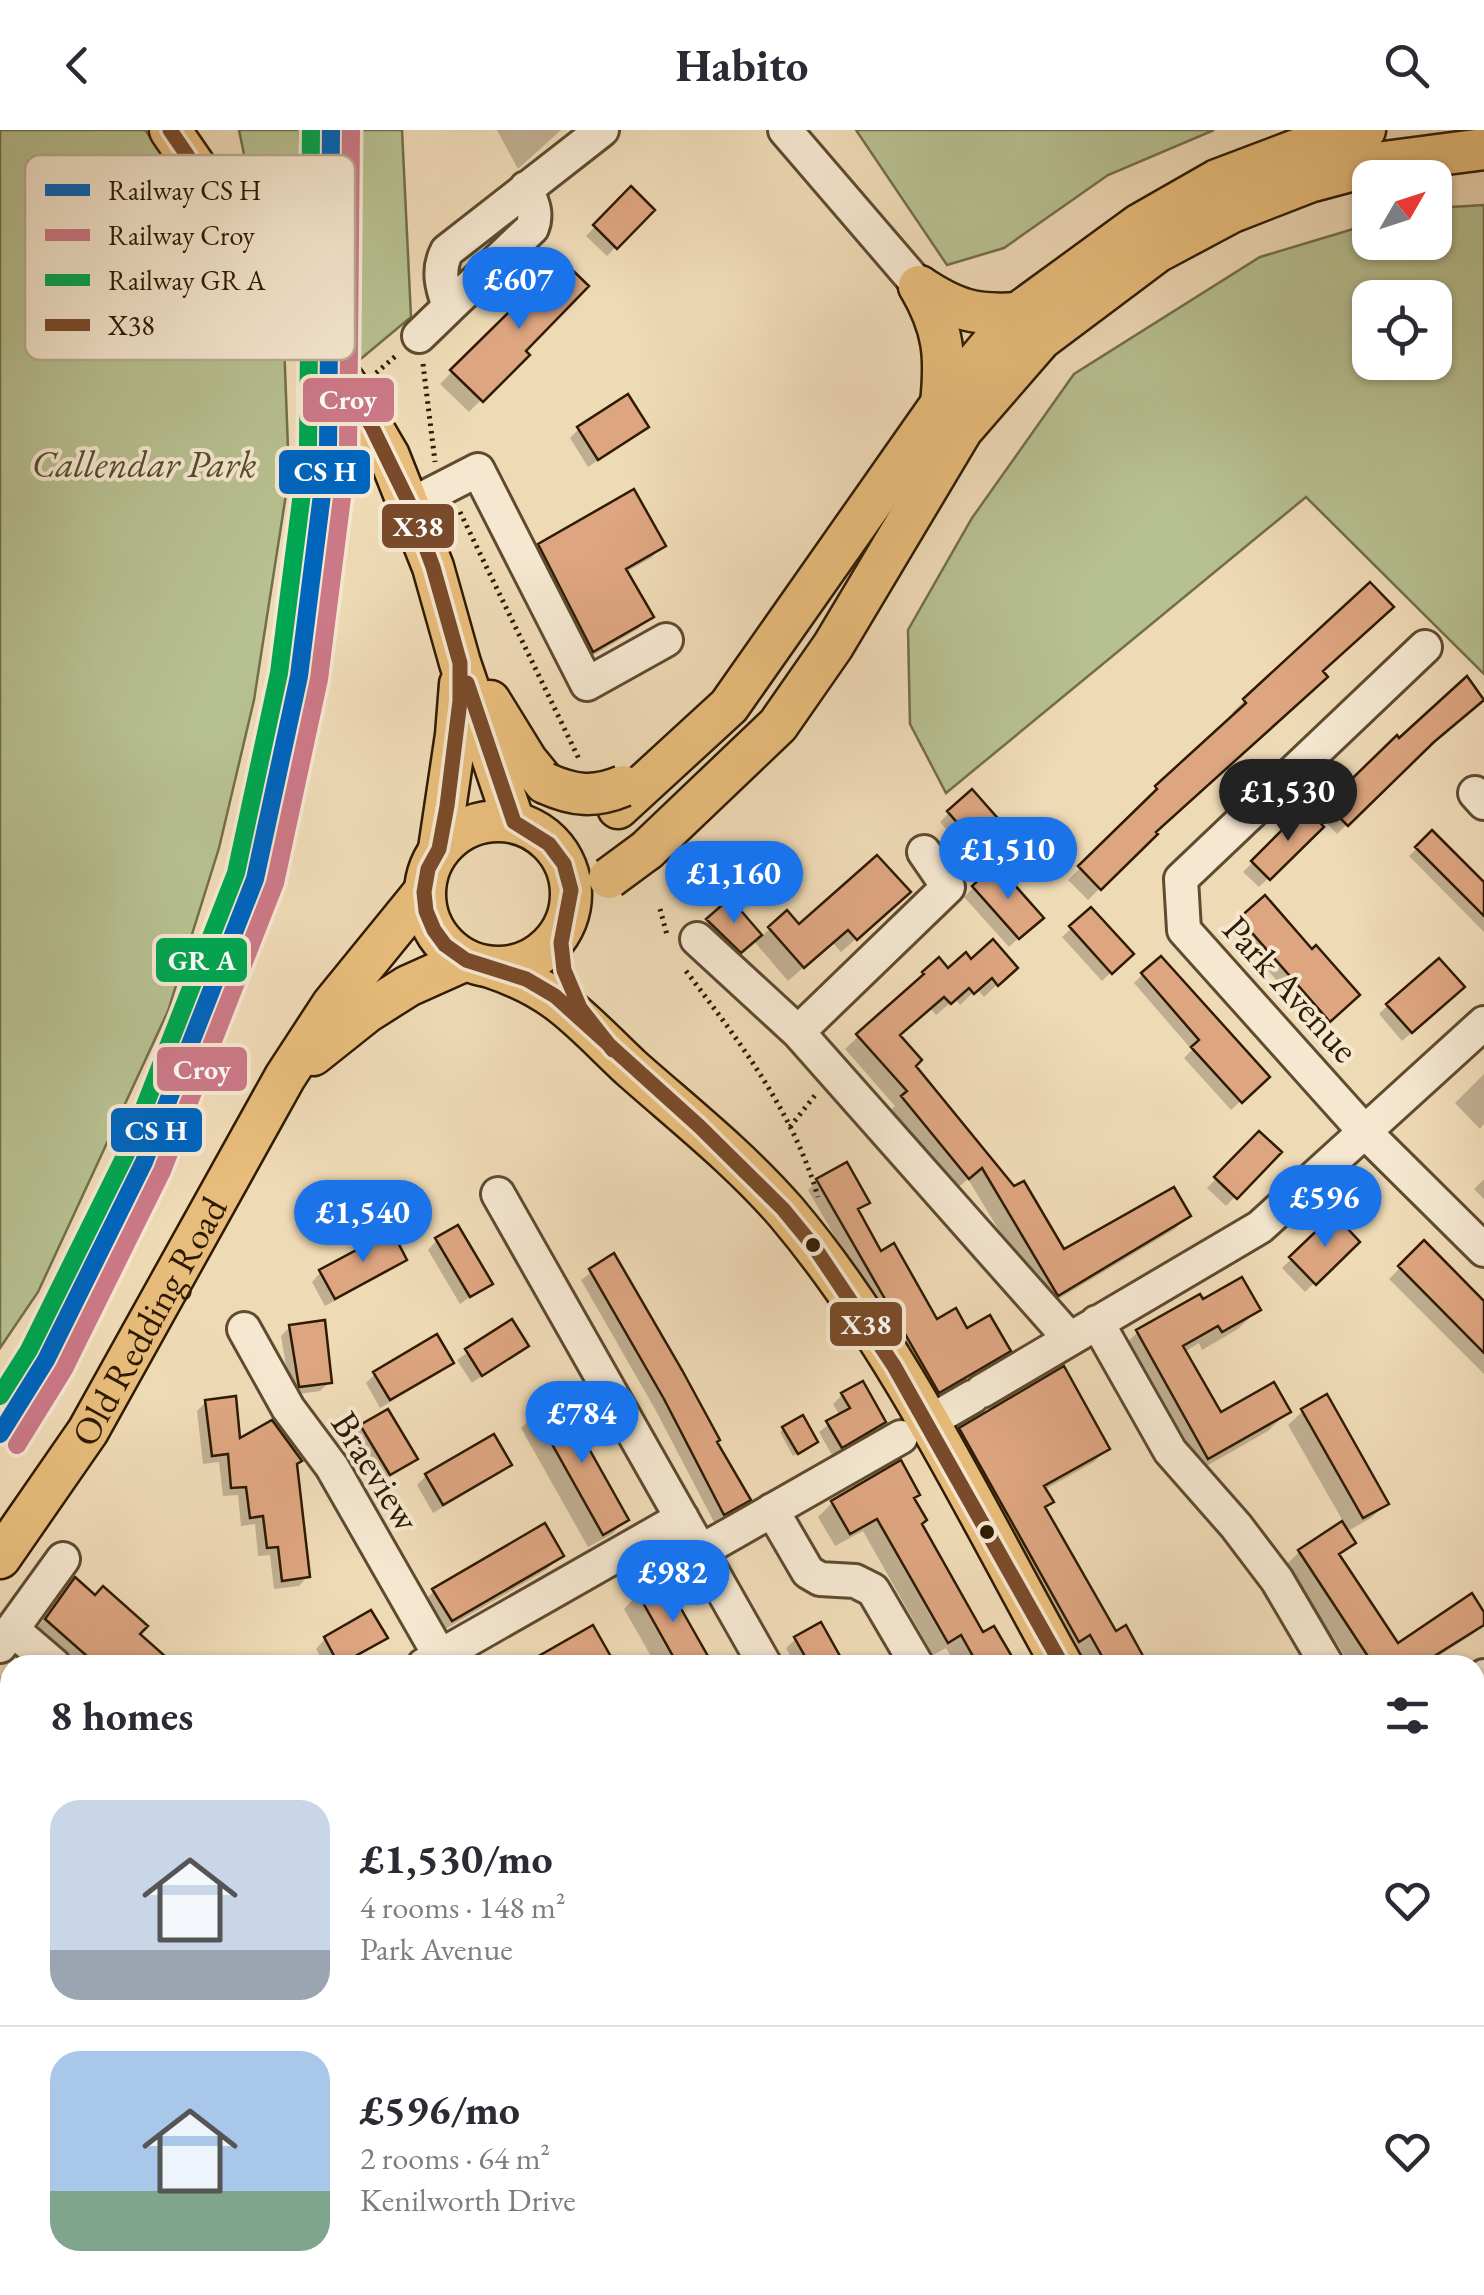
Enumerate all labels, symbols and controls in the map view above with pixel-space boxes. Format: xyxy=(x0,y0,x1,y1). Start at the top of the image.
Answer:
text: Habito xyxy=(676,36,808,94)
icon: back xyxy=(50,38,105,93)
icon: search xyxy=(1379,38,1434,93)
legend xyxy=(25,155,355,360)
north arrow xyxy=(1352,160,1452,260)
map controls xyxy=(1352,160,1452,380)
text: Railway CS H xyxy=(108,172,261,208)
text: Railway Croy xyxy=(108,217,256,253)
pin: £607 xyxy=(460,247,578,332)
text: £607 xyxy=(485,258,553,300)
text: Railway GR A xyxy=(108,262,266,298)
button: locate xyxy=(1352,280,1452,380)
text: X38 xyxy=(107,307,155,343)
line badge: Croy xyxy=(301,376,396,424)
text: Croy xyxy=(319,381,378,417)
park label: Callendar Park xyxy=(32,439,256,488)
line badge: CS H xyxy=(277,448,372,496)
text: CS H xyxy=(294,453,356,489)
line badge: X38 xyxy=(380,502,456,550)
text: X38 xyxy=(392,508,443,544)
pin: £1,530 xyxy=(1207,759,1369,844)
text: £1,530 xyxy=(1241,770,1335,812)
pin: £1,510 xyxy=(927,817,1089,902)
text: £1,510 xyxy=(961,828,1055,870)
pin: £1,160 xyxy=(653,841,815,926)
text: £1,160 xyxy=(687,852,781,894)
street label: Park Avenue xyxy=(1212,905,1370,1072)
line badge: GR A xyxy=(154,936,249,984)
text: GR A xyxy=(168,942,237,978)
line badge: Croy xyxy=(155,1045,249,1093)
text: Croy xyxy=(173,1051,232,1087)
line badge: CS H xyxy=(109,1106,204,1154)
text: CS H xyxy=(125,1112,187,1148)
pin: £596 xyxy=(1266,1165,1384,1250)
text: £596 xyxy=(1291,1176,1359,1218)
pin: £1,540 xyxy=(282,1180,444,1265)
street label: Old Redding Road xyxy=(60,1187,238,1455)
text: £1,540 xyxy=(316,1191,410,1233)
unlabelled marker xyxy=(803,1235,823,1255)
line badge: X38 xyxy=(828,1300,904,1348)
text: X38 xyxy=(840,1306,891,1342)
pin: £784 xyxy=(523,1381,641,1466)
text: £784 xyxy=(548,1392,616,1434)
street label: Braeview xyxy=(321,1402,433,1540)
unlabelled marker xyxy=(977,1522,997,1542)
pin: £982 xyxy=(614,1540,732,1625)
text: £982 xyxy=(639,1551,707,1593)
text: 8 homes xyxy=(50,1688,193,1743)
icon: filters xyxy=(1380,1688,1435,1743)
text: £1,530/mo xyxy=(360,1831,553,1886)
icon: home xyxy=(130,1840,250,1960)
icon: heart xyxy=(1380,1873,1435,1928)
text: 4 rooms · 148 m² xyxy=(360,1886,566,1928)
text: Park Avenue xyxy=(360,1928,513,1970)
text: £596/mo xyxy=(360,2082,520,2137)
icon: home xyxy=(130,2091,250,2211)
icon: heart xyxy=(1380,2124,1435,2179)
text: 2 rooms · 64 m² xyxy=(360,2137,550,2179)
text: Kenilworth Drive xyxy=(360,2179,576,2221)

